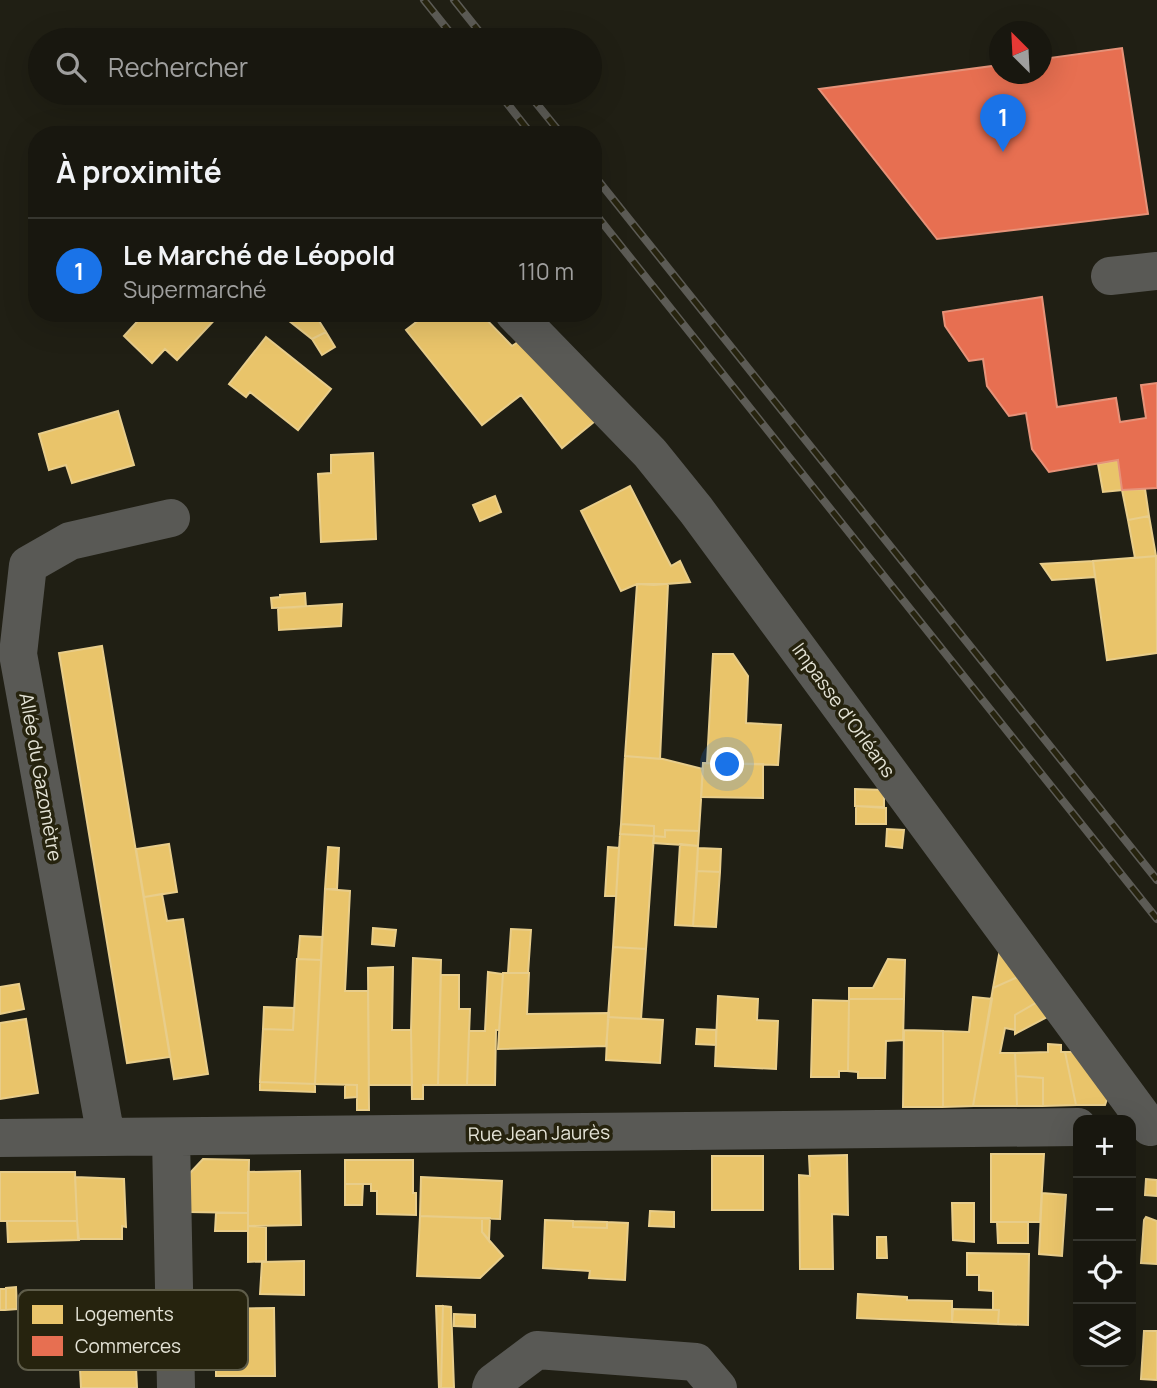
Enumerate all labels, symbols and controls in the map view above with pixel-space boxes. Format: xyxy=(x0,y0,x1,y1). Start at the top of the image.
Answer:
north arrow xyxy=(989,21,1052,84)
search box xyxy=(28,28,602,105)
icon: search xyxy=(52,48,90,86)
text: Rechercher xyxy=(108,49,248,85)
pin: 1 xyxy=(980,94,1026,152)
text: À proximité xyxy=(56,151,222,192)
text: Le Marché de Léopold xyxy=(123,237,395,273)
text: 1 xyxy=(74,255,84,287)
text: 110 m xyxy=(518,255,574,287)
text: Supermarché xyxy=(123,273,266,305)
street label: Impasse d'Orléans xyxy=(786,638,902,782)
street label: Allée du Gazomètre xyxy=(13,691,69,863)
your location xyxy=(710,747,744,781)
map controls xyxy=(1073,1115,1136,1367)
button: + xyxy=(1073,1115,1136,1178)
street label: Rue Jean Jaurès xyxy=(468,1119,610,1147)
button: − xyxy=(1073,1178,1136,1241)
button: locate xyxy=(1073,1241,1136,1304)
legend xyxy=(18,1290,248,1370)
text: Logements xyxy=(75,1301,174,1327)
button: layers xyxy=(1073,1304,1136,1367)
text: Commerces xyxy=(75,1333,181,1359)

